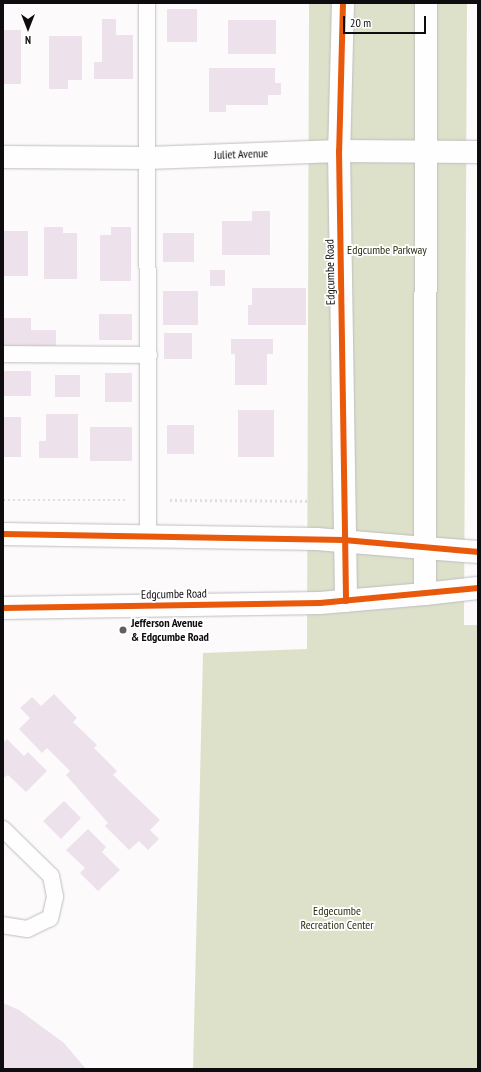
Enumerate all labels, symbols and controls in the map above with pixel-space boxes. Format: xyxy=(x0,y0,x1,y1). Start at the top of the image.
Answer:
north arrow xyxy=(8,8,48,48)
scale bar xyxy=(345,8,428,34)
text: 20 m xyxy=(350,15,371,30)
text: N xyxy=(25,33,31,47)
street label: Juliet Avenue xyxy=(213,146,269,162)
street label: Edgcumbe Road xyxy=(322,239,338,305)
park label: Edgcumbe Parkway xyxy=(347,243,427,257)
street label: Edgcumbe Road xyxy=(141,586,207,602)
place label: Jefferson Avenue & Edgcumbe Road xyxy=(131,616,209,644)
marker: Jefferson Avenue & Edgcumbe Road xyxy=(118,625,128,635)
park label: Edgecumbe Recreation Center xyxy=(300,904,374,932)

